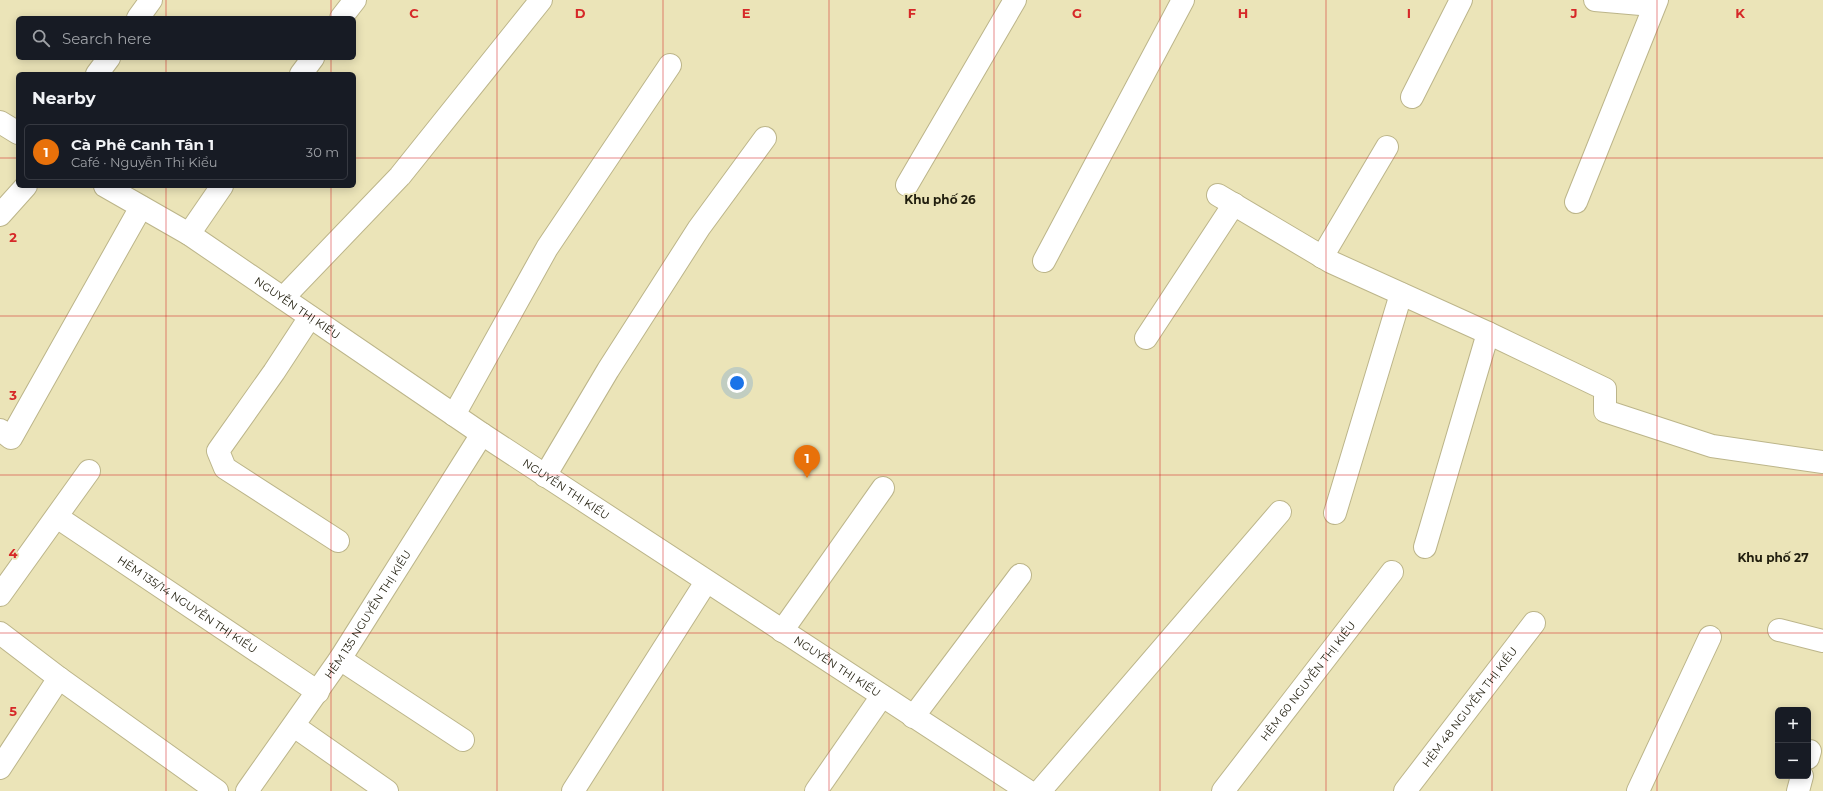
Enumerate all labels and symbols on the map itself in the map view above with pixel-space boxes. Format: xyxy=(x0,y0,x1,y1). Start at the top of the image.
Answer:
text: C xyxy=(409,5,419,21)
text: D xyxy=(575,5,586,21)
text: E xyxy=(742,5,751,21)
text: F xyxy=(908,5,916,21)
text: G xyxy=(1072,5,1082,21)
text: H xyxy=(1238,5,1248,21)
text: I xyxy=(1407,5,1411,21)
text: J xyxy=(1569,5,1578,21)
text: K xyxy=(1735,5,1745,21)
district label: Khu phố 26 xyxy=(904,192,976,207)
text: 2 xyxy=(9,229,17,245)
street label: NGUYỄN THỊ KIỂU xyxy=(252,274,343,342)
your location xyxy=(727,373,747,393)
text: 3 xyxy=(8,387,17,403)
pin: 1 xyxy=(794,445,820,478)
street label: NGUYỄN THỊ KIỂU xyxy=(520,456,612,522)
text: 4 xyxy=(9,545,18,561)
street label: HẺM 135 NGUYỄN THỊ KIỂU xyxy=(321,548,414,681)
district label: Khu phố 27 xyxy=(1737,550,1809,565)
street label: HẺM 135/14 NGUYỄN THỊ KIỂU xyxy=(115,553,260,656)
street label: HẺM 60 NGUYỄN THỊ KIỂU xyxy=(1257,618,1359,744)
street label: NGUYỄN THỊ KIỂU xyxy=(791,633,883,700)
street label: HẺM 48 NGUYỄN THỊ KIỂU xyxy=(1419,644,1520,770)
text: 5 xyxy=(9,703,17,719)

